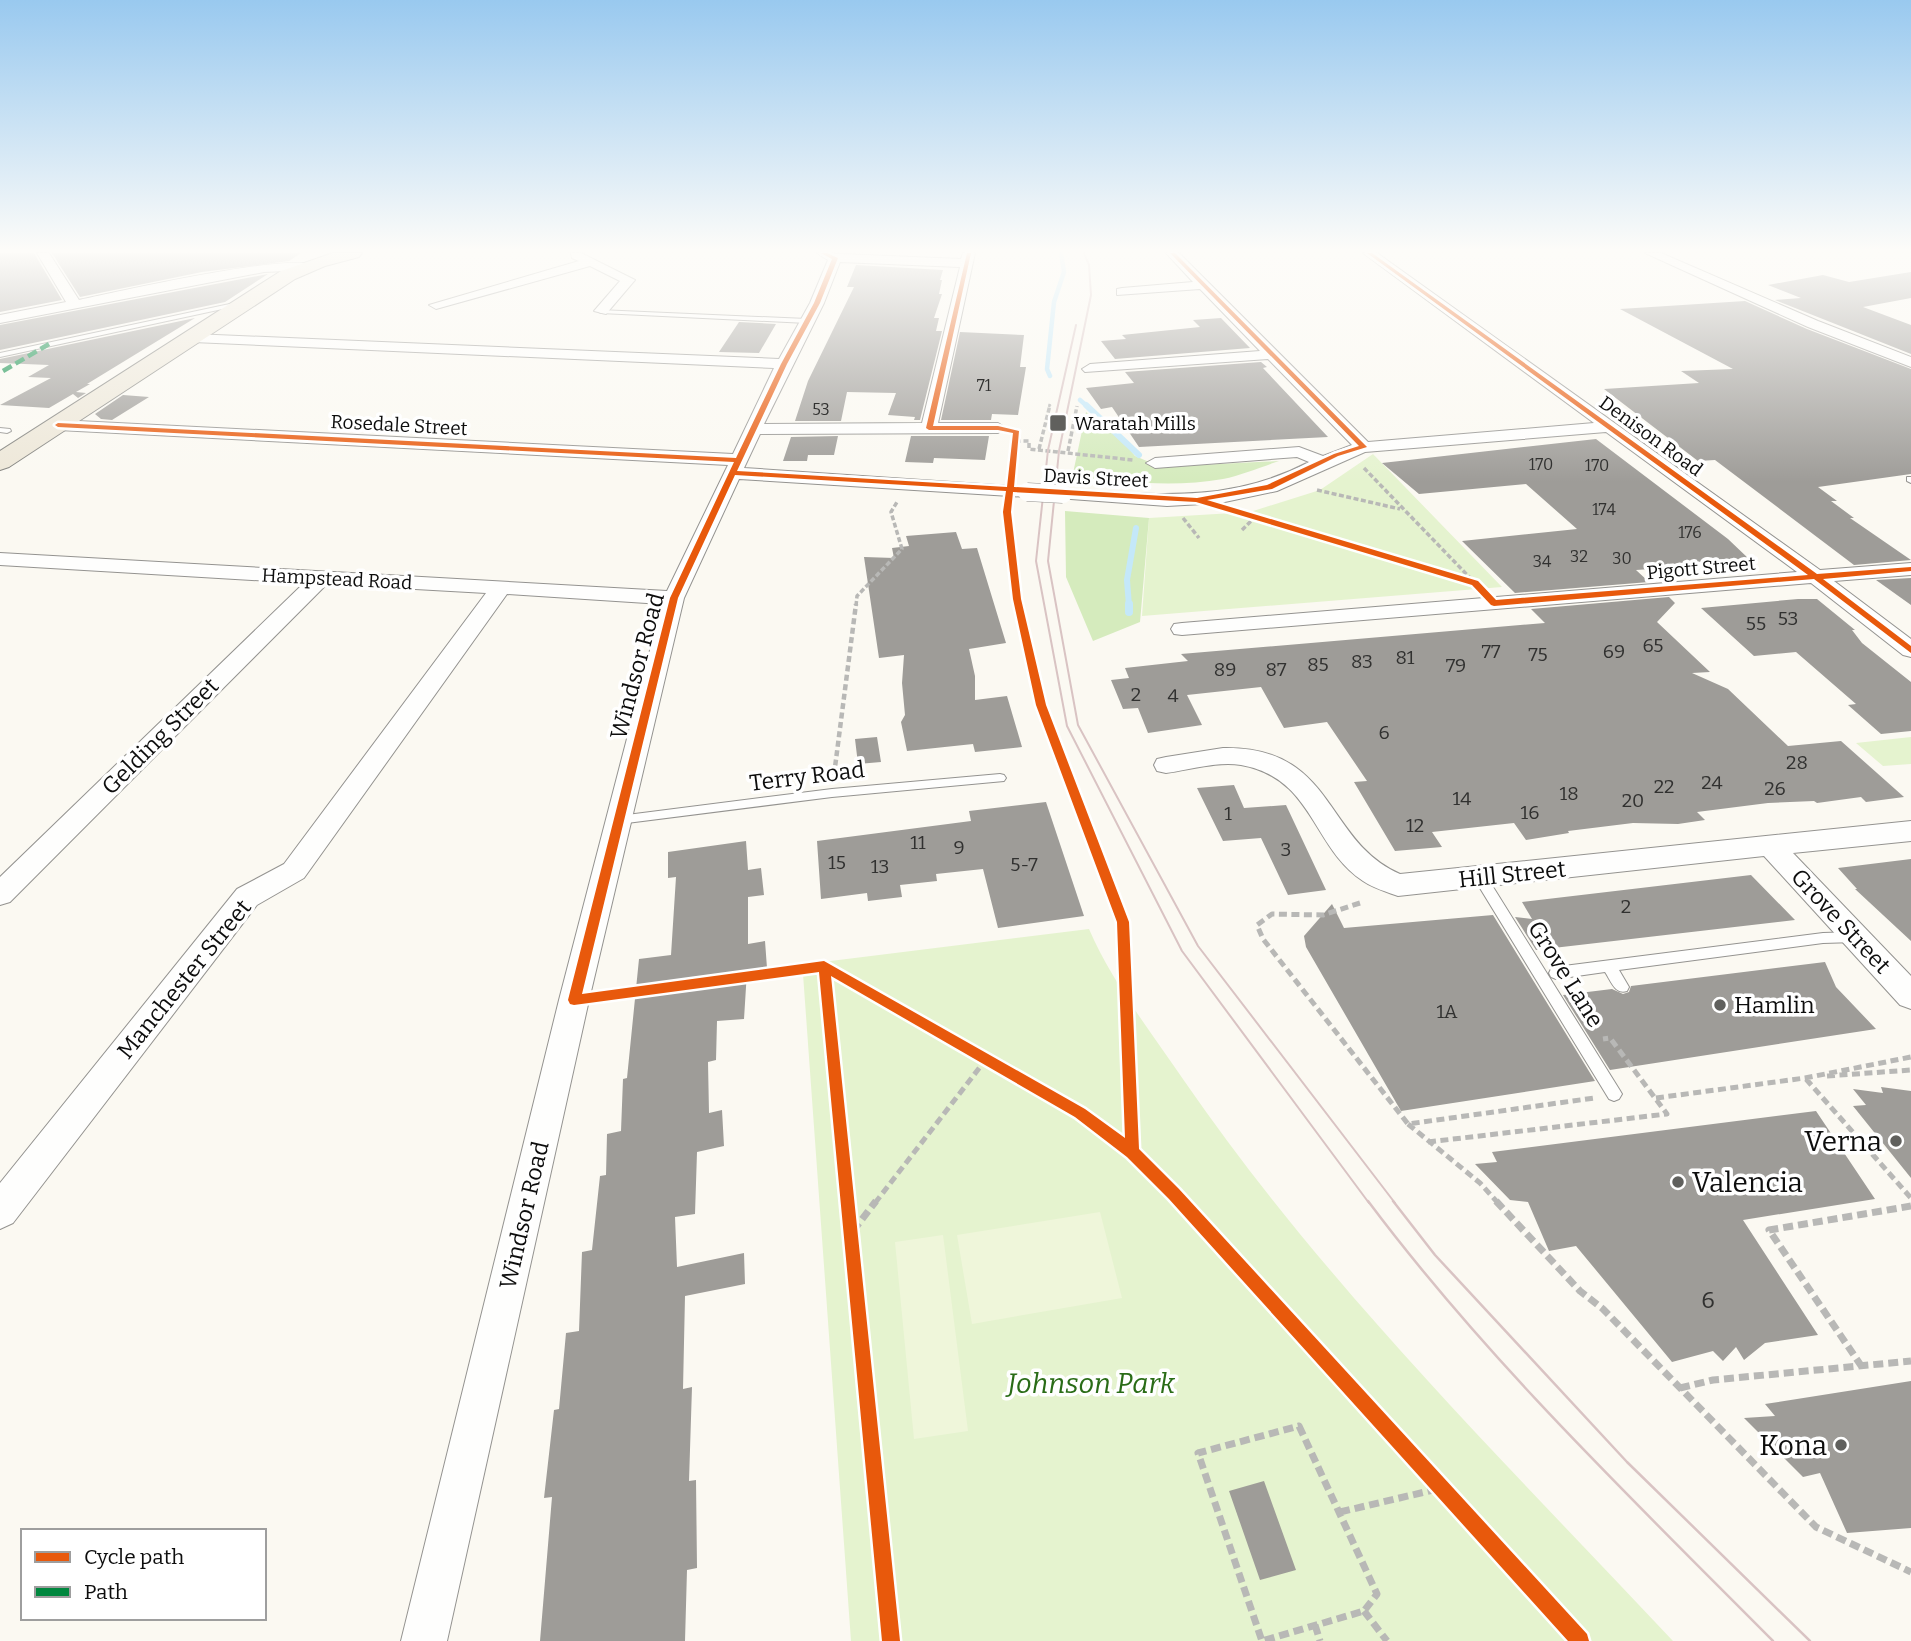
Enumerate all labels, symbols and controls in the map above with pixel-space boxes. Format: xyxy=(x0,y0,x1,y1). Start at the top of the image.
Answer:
house number: 71 xyxy=(977,376,992,395)
street label: Denison Road xyxy=(1595,391,1707,481)
house number: 53 xyxy=(812,400,830,419)
street label: Rosedale Street xyxy=(330,410,468,440)
place label: Waratah Mills xyxy=(1074,412,1196,435)
marker: Waratah Mills xyxy=(1048,413,1068,433)
house number: 170 xyxy=(1529,455,1553,474)
house number: 170 xyxy=(1585,456,1609,475)
street label: Davis Street xyxy=(1043,464,1149,492)
house number: 174 xyxy=(1592,500,1616,519)
house number: 176 xyxy=(1678,523,1702,542)
house number: 32 xyxy=(1570,547,1588,566)
house number: 30 xyxy=(1612,549,1632,568)
house number: 34 xyxy=(1533,552,1552,571)
street label: Pigott Street xyxy=(1646,552,1757,584)
street label: Hampstead Road xyxy=(261,564,413,594)
street label: Windsor Road xyxy=(604,589,670,742)
house number: 53 xyxy=(1778,607,1798,630)
house number: 55 xyxy=(1746,612,1766,635)
house number: 65 xyxy=(1643,634,1663,657)
house number: 77 xyxy=(1481,640,1501,663)
house number: 69 xyxy=(1603,640,1625,663)
house number: 75 xyxy=(1528,643,1548,666)
house number: 81 xyxy=(1395,646,1415,669)
house number: 83 xyxy=(1351,650,1373,673)
house number: 85 xyxy=(1307,653,1329,676)
house number: 79 xyxy=(1446,654,1466,677)
house number: 89 xyxy=(1214,658,1236,681)
house number: 87 xyxy=(1266,658,1287,681)
street label: Gelding Street xyxy=(96,672,224,800)
house number: 2 xyxy=(1131,683,1141,706)
house number: 4 xyxy=(1167,684,1179,707)
house number: 6 xyxy=(1378,721,1390,744)
house number: 28 xyxy=(1786,751,1808,774)
street label: Terry Road xyxy=(748,755,867,797)
house number: 24 xyxy=(1701,771,1723,794)
house number: 22 xyxy=(1654,775,1674,798)
house number: 26 xyxy=(1764,777,1786,800)
house number: 18 xyxy=(1559,782,1579,805)
house number: 14 xyxy=(1453,787,1471,810)
house number: 20 xyxy=(1622,789,1644,812)
house number: 16 xyxy=(1521,801,1539,824)
house number: 1 xyxy=(1224,802,1232,825)
house number: 12 xyxy=(1406,814,1424,837)
house number: 11 xyxy=(910,831,926,854)
house number: 9 xyxy=(953,836,965,859)
house number: 3 xyxy=(1281,838,1291,861)
house number: 15 xyxy=(828,851,846,874)
house number: 5-7 xyxy=(1010,853,1038,876)
street label: Hill Street xyxy=(1457,854,1567,894)
house number: 13 xyxy=(871,855,889,878)
street label: Grove Street xyxy=(1785,863,1897,979)
street label: Manchester Street xyxy=(111,894,257,1064)
house number: 2 xyxy=(1621,895,1631,918)
street label: Grove Lane xyxy=(1522,916,1610,1032)
place label: Hamlin xyxy=(1734,991,1815,1019)
marker: Hamlin xyxy=(1712,997,1728,1013)
house number: 1A xyxy=(1436,1000,1458,1023)
place label: Verna xyxy=(1804,1125,1882,1158)
marker: Verna xyxy=(1888,1133,1904,1149)
street label: Windsor Road xyxy=(493,1138,555,1292)
place label: Valencia xyxy=(1692,1166,1803,1199)
marker: Valencia xyxy=(1670,1174,1686,1190)
house number: 6 xyxy=(1701,1286,1715,1314)
park label: Johnson Park xyxy=(1004,1367,1176,1400)
place label: Kona xyxy=(1759,1429,1827,1462)
marker: Kona xyxy=(1833,1437,1849,1453)
legend xyxy=(21,1529,266,1620)
text: Cycle path xyxy=(84,1544,184,1570)
text: Path xyxy=(84,1579,128,1605)

